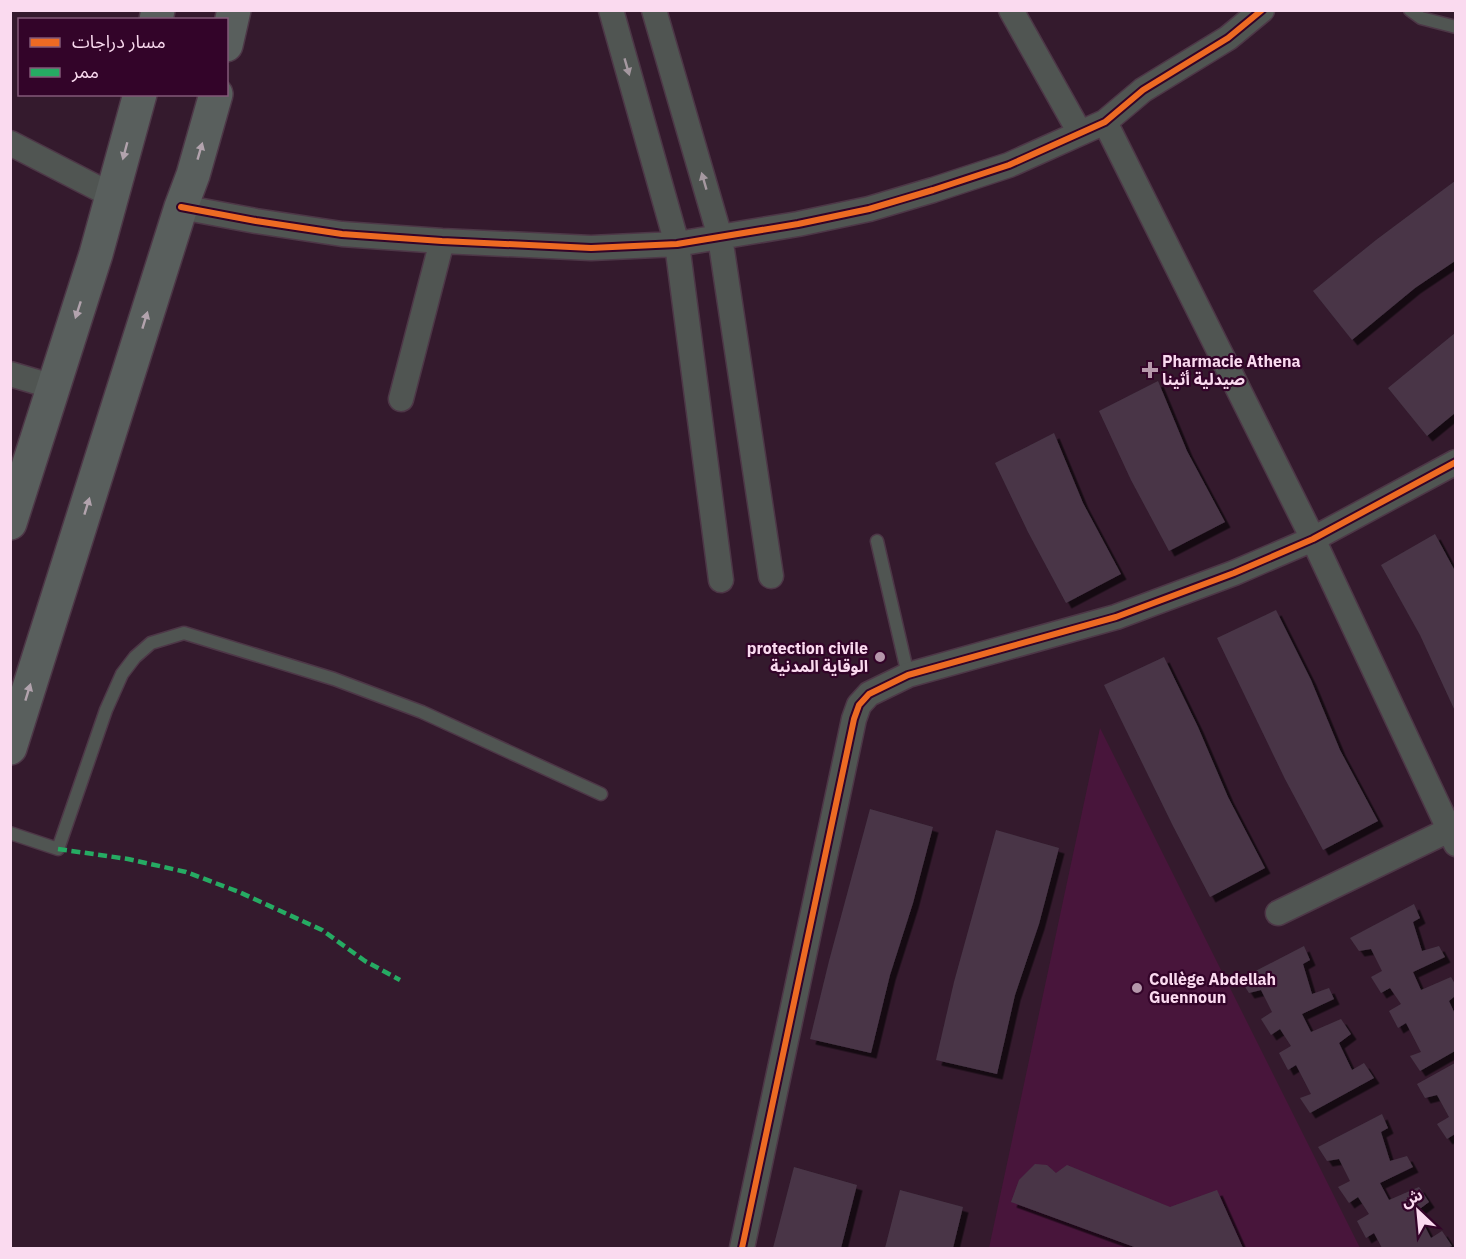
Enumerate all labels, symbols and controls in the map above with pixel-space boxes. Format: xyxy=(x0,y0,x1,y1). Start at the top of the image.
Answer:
legend xyxy=(18,18,228,96)
text: مسار دراجات xyxy=(72,30,166,53)
one-way arrow xyxy=(623,58,632,76)
text: ممر xyxy=(71,60,99,83)
one-way arrow xyxy=(120,142,129,160)
one-way arrow xyxy=(196,142,205,160)
one-way arrow xyxy=(699,172,708,190)
one-way arrow xyxy=(73,301,82,319)
one-way arrow xyxy=(141,311,150,329)
place label: Pharmacie Athena صيدلية أثينا xyxy=(1162,351,1301,389)
marker: Pharmacie Athena صيدلية أثينا xyxy=(1143,363,1157,377)
one-way arrow xyxy=(82,497,92,515)
place label: protection civile الوقاية المدنية xyxy=(747,638,868,676)
marker: protection civile الوقاية المدنية xyxy=(873,650,887,664)
one-way arrow xyxy=(24,683,33,701)
place label: Collège Abdellah Guennoun xyxy=(1149,969,1276,1007)
marker: Collège Abdellah Guennoun xyxy=(1130,981,1144,995)
north arrow xyxy=(1388,1181,1448,1241)
text: ش xyxy=(1397,1184,1426,1211)

